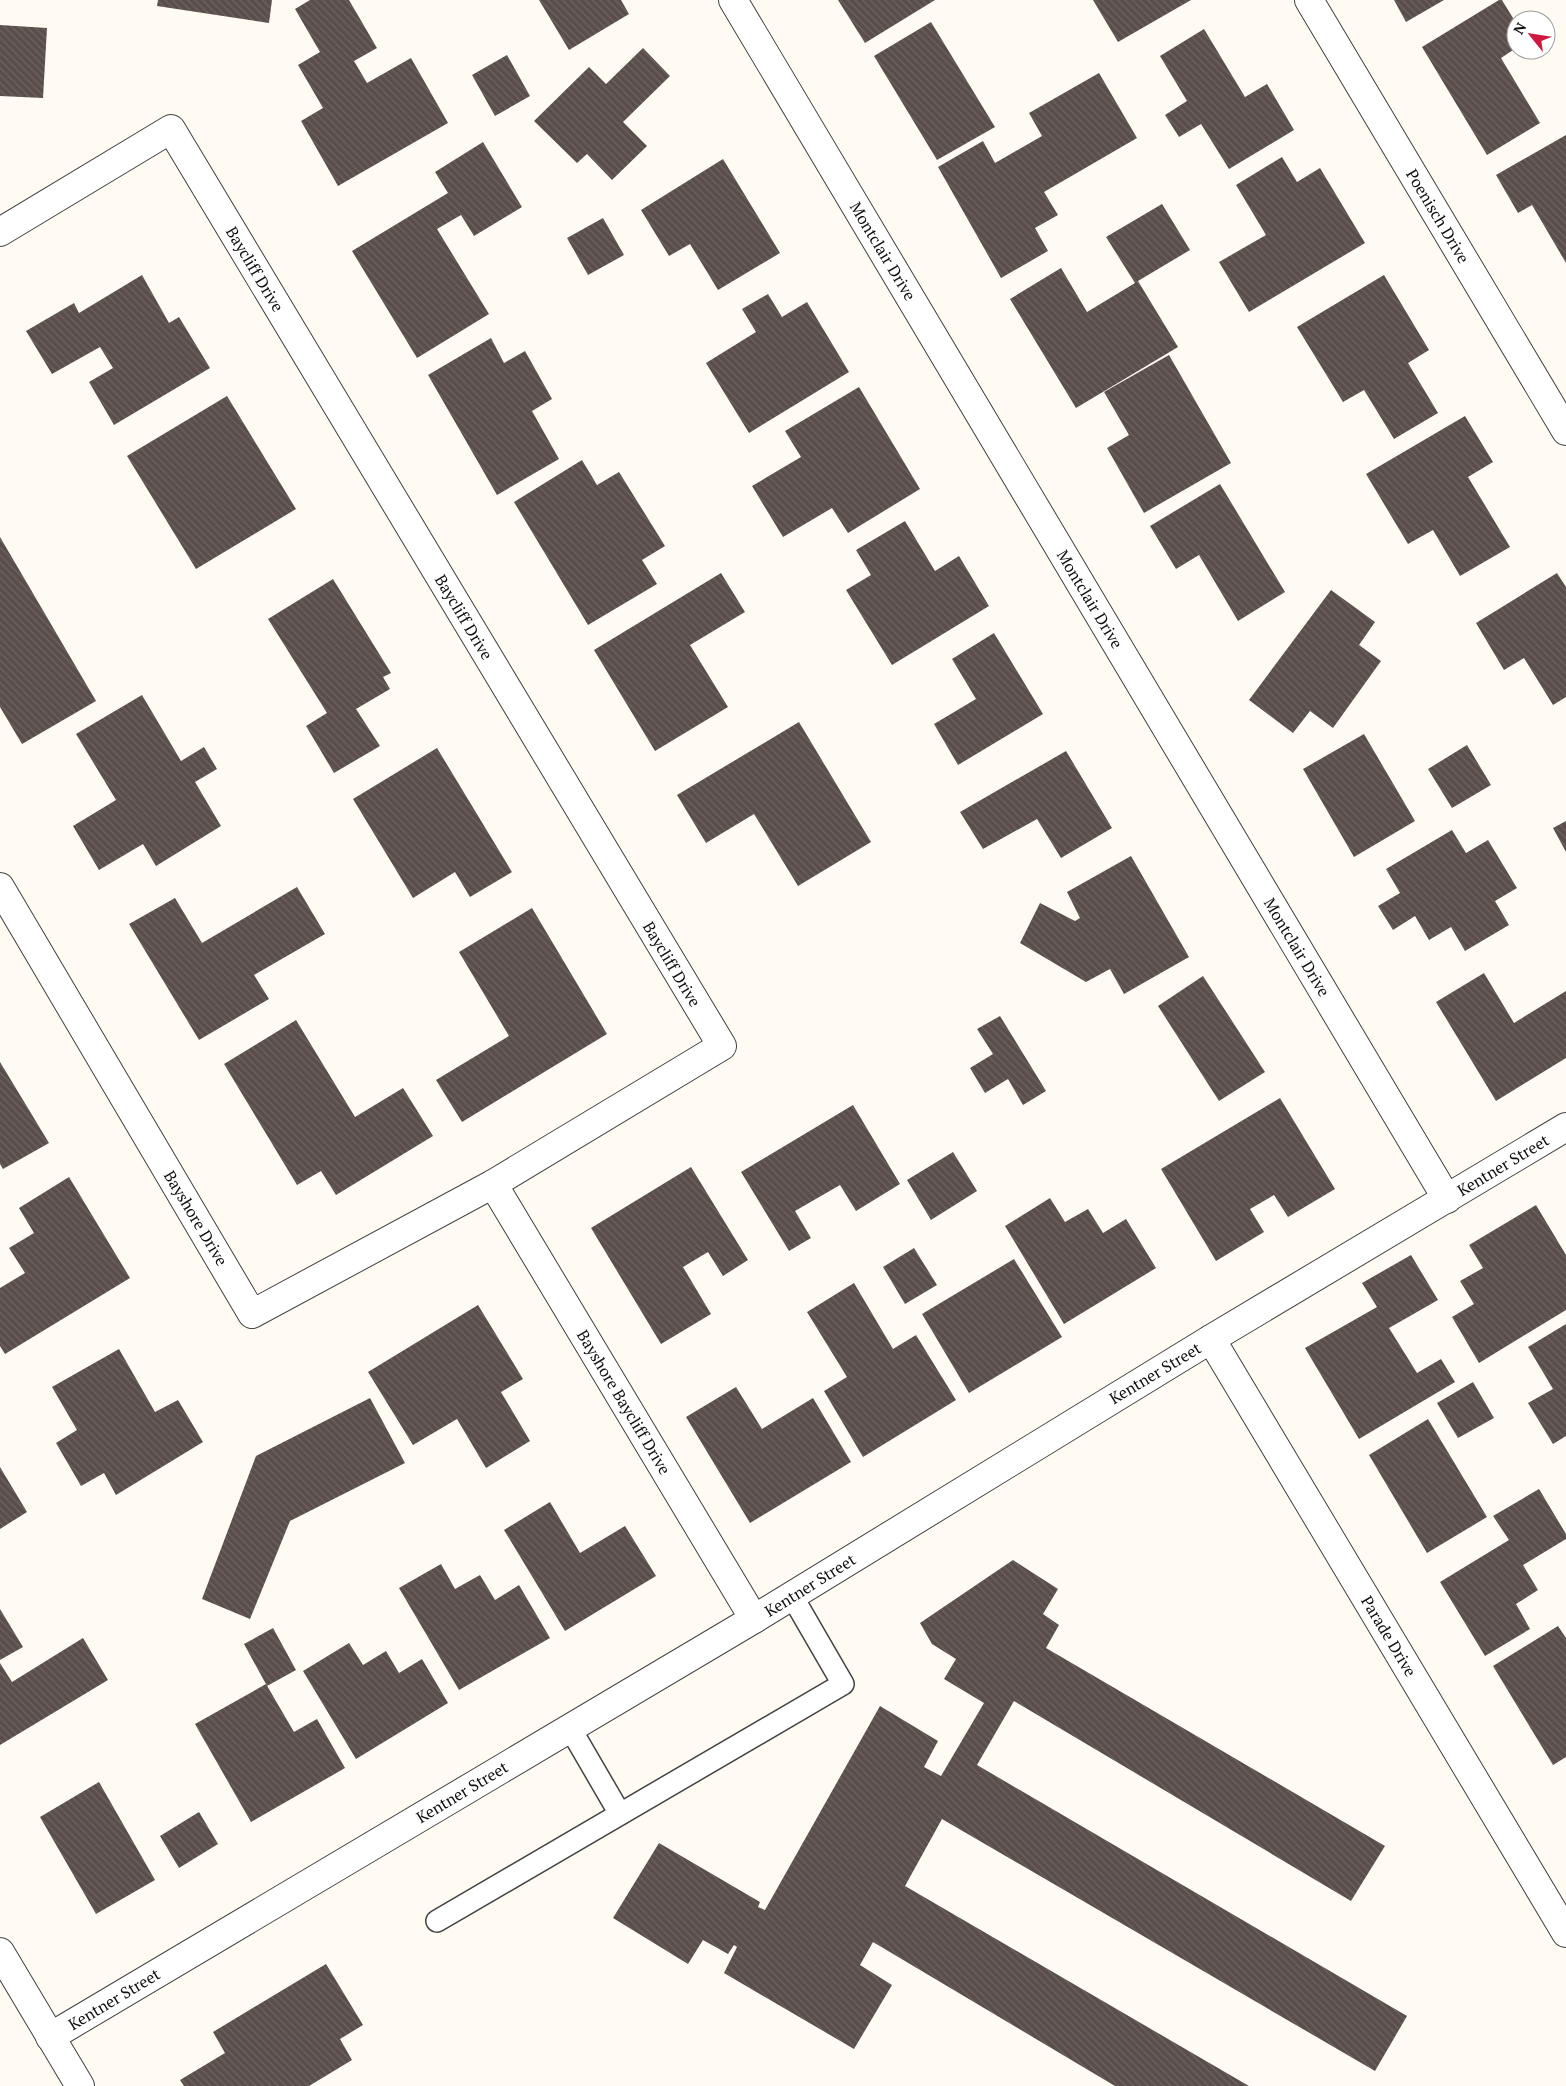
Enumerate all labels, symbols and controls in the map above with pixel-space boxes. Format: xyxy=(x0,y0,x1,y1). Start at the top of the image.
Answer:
north arrow xyxy=(1506,10,1556,60)
text: N xyxy=(1508,19,1530,38)
street label: Poenisch Drive xyxy=(1401,165,1475,267)
street label: Montclair Drive xyxy=(845,198,921,304)
street label: Baycliff Drive xyxy=(221,222,289,316)
street label: Montclair Drive xyxy=(1052,546,1128,652)
street label: Baycliff Drive xyxy=(430,570,498,664)
street label: Montclair Drive xyxy=(1259,894,1335,1000)
street label: Baycliff Drive xyxy=(638,917,706,1011)
street label: Kentner Street xyxy=(1453,1129,1553,1201)
street label: Bayshore Drive xyxy=(159,1166,233,1270)
street label: Bayshore Baycliff Drive xyxy=(572,1326,676,1478)
street label: Kentner Street xyxy=(1105,1337,1205,1409)
street label: Kentner Street xyxy=(760,1548,860,1622)
street label: Parade Drive xyxy=(1356,1591,1422,1681)
street label: Kentner Street xyxy=(412,1756,512,1828)
street label: Kentner Street xyxy=(64,1963,164,2035)

